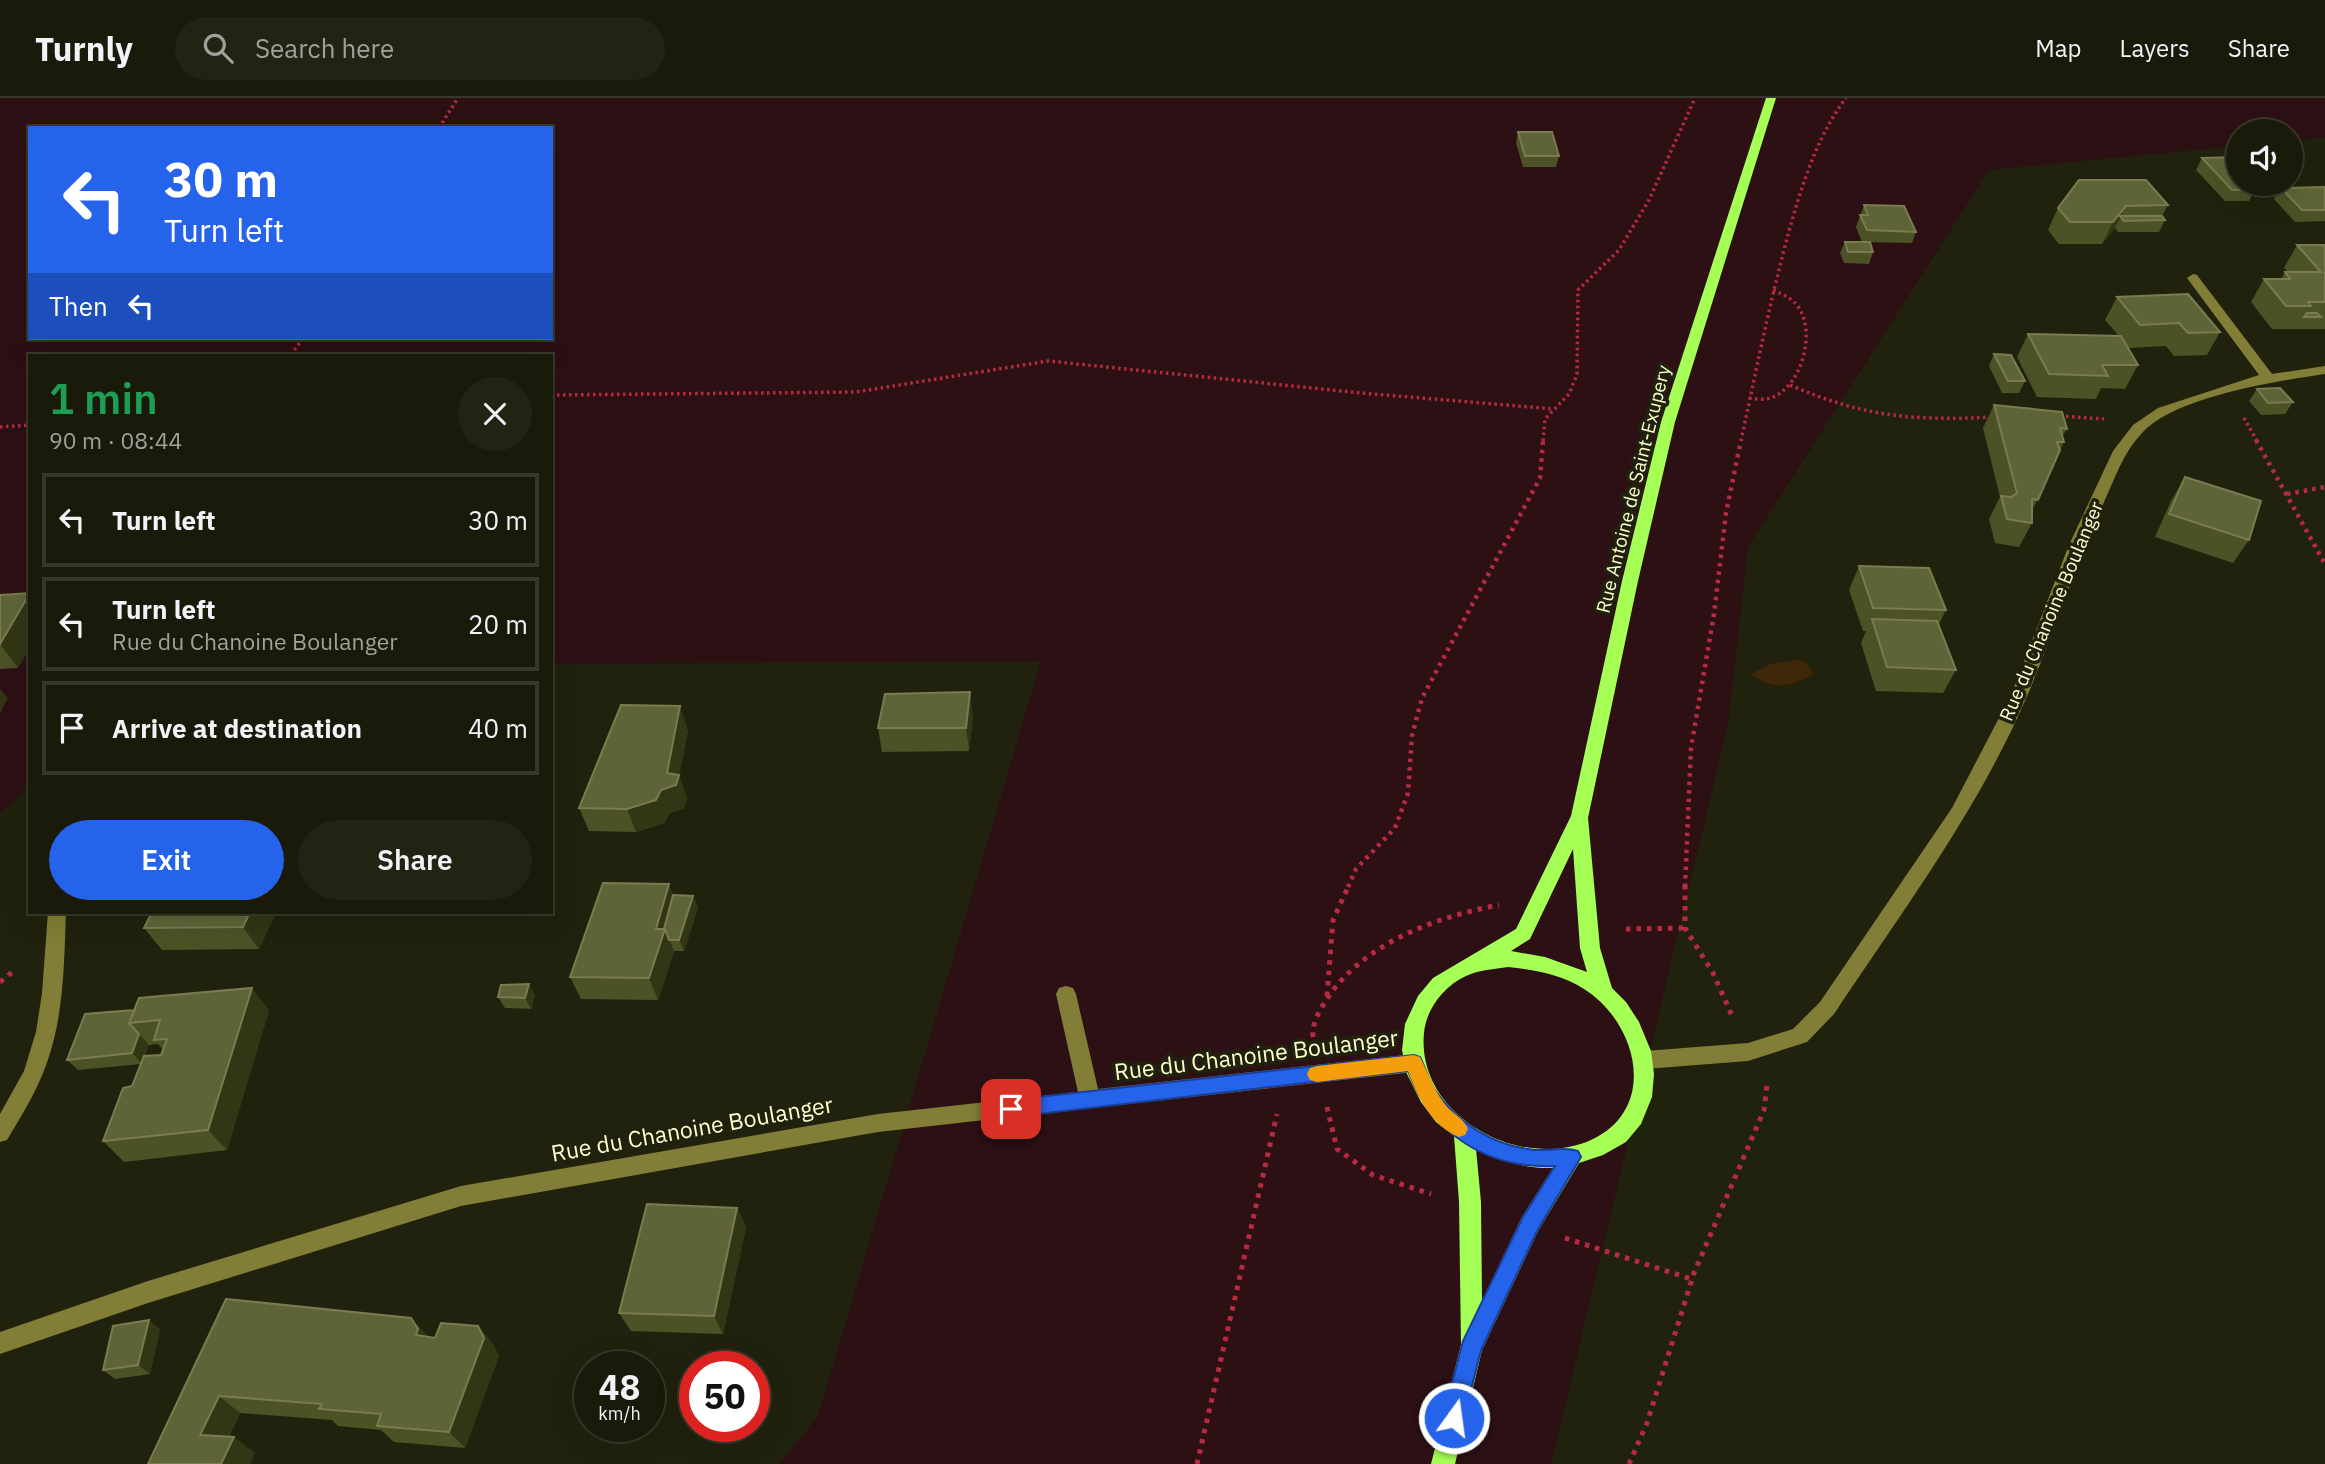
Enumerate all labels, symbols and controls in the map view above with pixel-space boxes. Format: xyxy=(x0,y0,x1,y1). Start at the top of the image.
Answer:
search box xyxy=(175,17,665,80)
text: Turnly xyxy=(35,27,133,70)
icon: search xyxy=(199,29,237,67)
text: Search here xyxy=(255,31,394,65)
text: Map xyxy=(2035,32,2082,64)
text: Layers xyxy=(2120,32,2190,64)
text: Share xyxy=(2228,32,2290,64)
map controls xyxy=(2226,119,2303,196)
button: sound xyxy=(2226,119,2303,196)
text: 30 m xyxy=(164,147,278,210)
icon: left xyxy=(49,154,140,245)
text: Turn left xyxy=(164,209,284,251)
icon: left xyxy=(122,287,160,325)
text: Then xyxy=(49,289,108,323)
street label: Rue Antoine de Saint-Exupery xyxy=(1591,362,1676,615)
text: 1 min xyxy=(49,371,158,426)
button: close xyxy=(458,377,532,451)
text: 90 m · 08:44 xyxy=(49,425,182,455)
street label: Rue du Chanoine Boulanger xyxy=(1994,498,2108,724)
icon: left xyxy=(53,501,91,539)
text: Turn left xyxy=(112,503,215,537)
text: 30 m xyxy=(468,503,528,537)
text: Turn left xyxy=(112,592,215,626)
icon: left xyxy=(53,605,91,643)
text: 20 m xyxy=(468,607,528,641)
text: Rue du Chanoine Boulanger xyxy=(112,626,398,656)
icon: arrive xyxy=(53,709,91,747)
text: Arrive at destination xyxy=(112,711,362,745)
text: 40 m xyxy=(468,711,528,745)
button: Exit xyxy=(49,820,284,900)
button: Share xyxy=(298,820,532,900)
street label: Rue du Chanoine Boulanger xyxy=(1112,1022,1400,1086)
pin xyxy=(981,1079,1041,1139)
street label: Rue du Chanoine Boulanger xyxy=(549,1088,836,1168)
icon: arrive xyxy=(992,1090,1030,1128)
speed limit sign: 50 xyxy=(679,1351,770,1442)
text: 48 xyxy=(598,1364,641,1410)
position arrow xyxy=(1417,1381,1491,1455)
text: km/h xyxy=(598,1402,641,1425)

